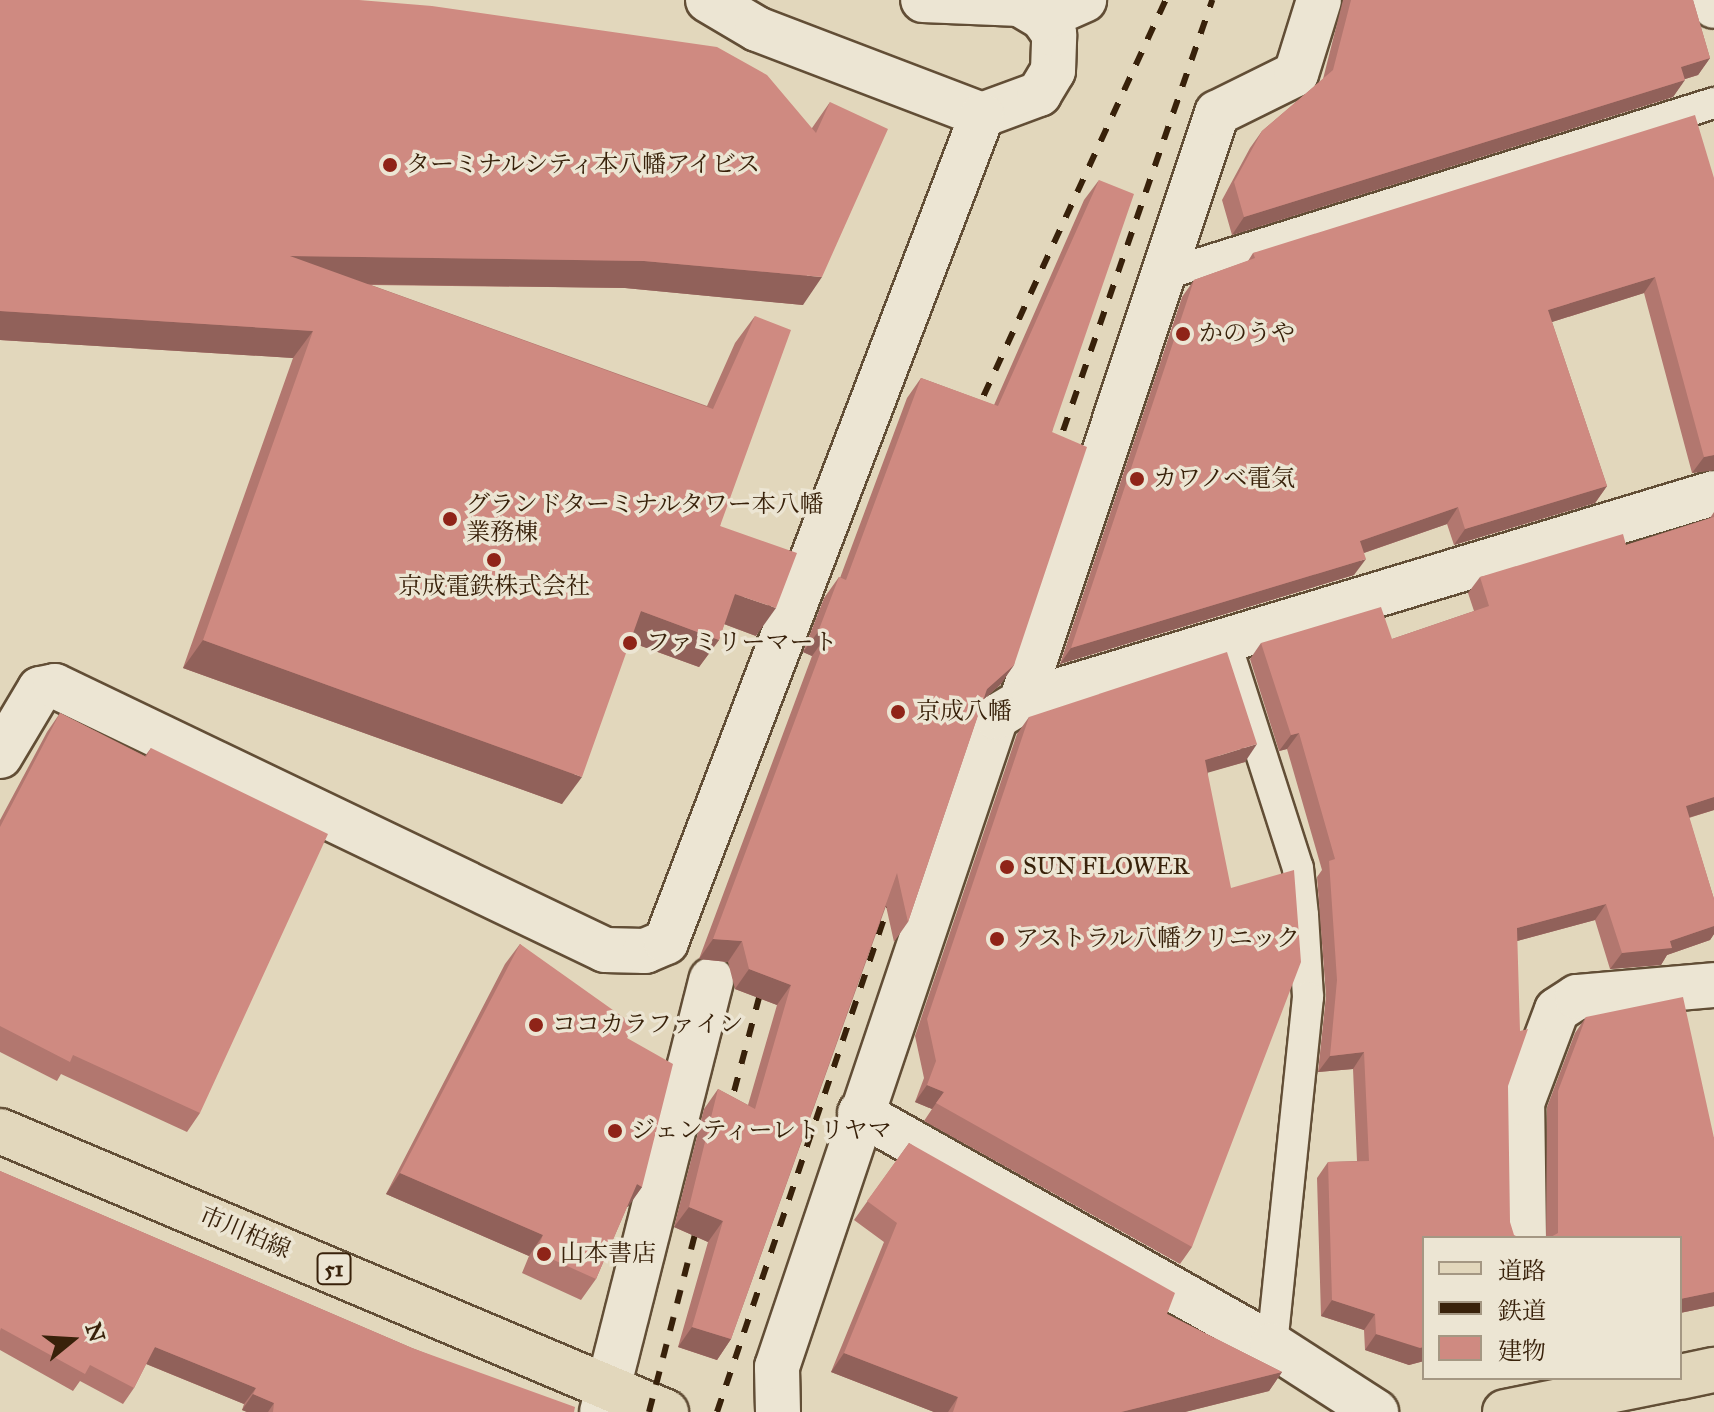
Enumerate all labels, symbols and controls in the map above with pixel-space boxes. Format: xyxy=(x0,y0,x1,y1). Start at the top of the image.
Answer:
place label: ターミナルシティ本八幡アイビス xyxy=(406,151,766,179)
marker: ターミナルシティ本八幡アイビス xyxy=(381,156,399,174)
place label: かのうや xyxy=(1199,320,1295,348)
marker: かのうや xyxy=(1174,325,1192,343)
place label: カワノベ電気 xyxy=(1153,465,1297,493)
marker: カワノベ電気 xyxy=(1128,470,1146,488)
place label: グランドターミナルタワー本八幡 業務棟 xyxy=(466,491,826,547)
marker: グランドターミナルタワー本八幡 業務棟 xyxy=(441,510,459,528)
marker: 京成電鉄株式会社 xyxy=(485,551,503,569)
place label: 京成電鉄株式会社 xyxy=(398,573,590,601)
place label: ファミリーマート xyxy=(646,629,838,657)
marker: ファミリーマート xyxy=(621,634,639,652)
place label: 京成八幡 xyxy=(916,698,1012,726)
marker: 京成八幡 xyxy=(887,701,909,723)
place label: SUN FLOWER xyxy=(1023,853,1189,881)
marker: SUN FLOWER xyxy=(998,858,1016,876)
place label: アストラル八幡クリニック xyxy=(1015,925,1303,953)
marker: アストラル八幡クリニック xyxy=(986,928,1008,950)
place label: ココカラファイン xyxy=(552,1011,744,1039)
marker: ココカラファイン xyxy=(527,1016,545,1034)
place label: ジェンティーレトリヤマ xyxy=(631,1117,895,1145)
marker: ジェンティーレトリヤマ xyxy=(606,1122,624,1140)
street label: 市川柏線 xyxy=(195,1201,295,1265)
legend xyxy=(1422,1236,1682,1380)
place label: 山本書店 xyxy=(560,1240,656,1268)
marker: 山本書店 xyxy=(535,1245,553,1263)
road number: 51 xyxy=(316,1251,352,1287)
text: 道路 xyxy=(1498,1256,1546,1286)
text: 鉄道 xyxy=(1498,1296,1546,1326)
north arrow xyxy=(32,1300,112,1380)
text: N xyxy=(80,1319,111,1345)
text: 建物 xyxy=(1498,1336,1546,1366)

